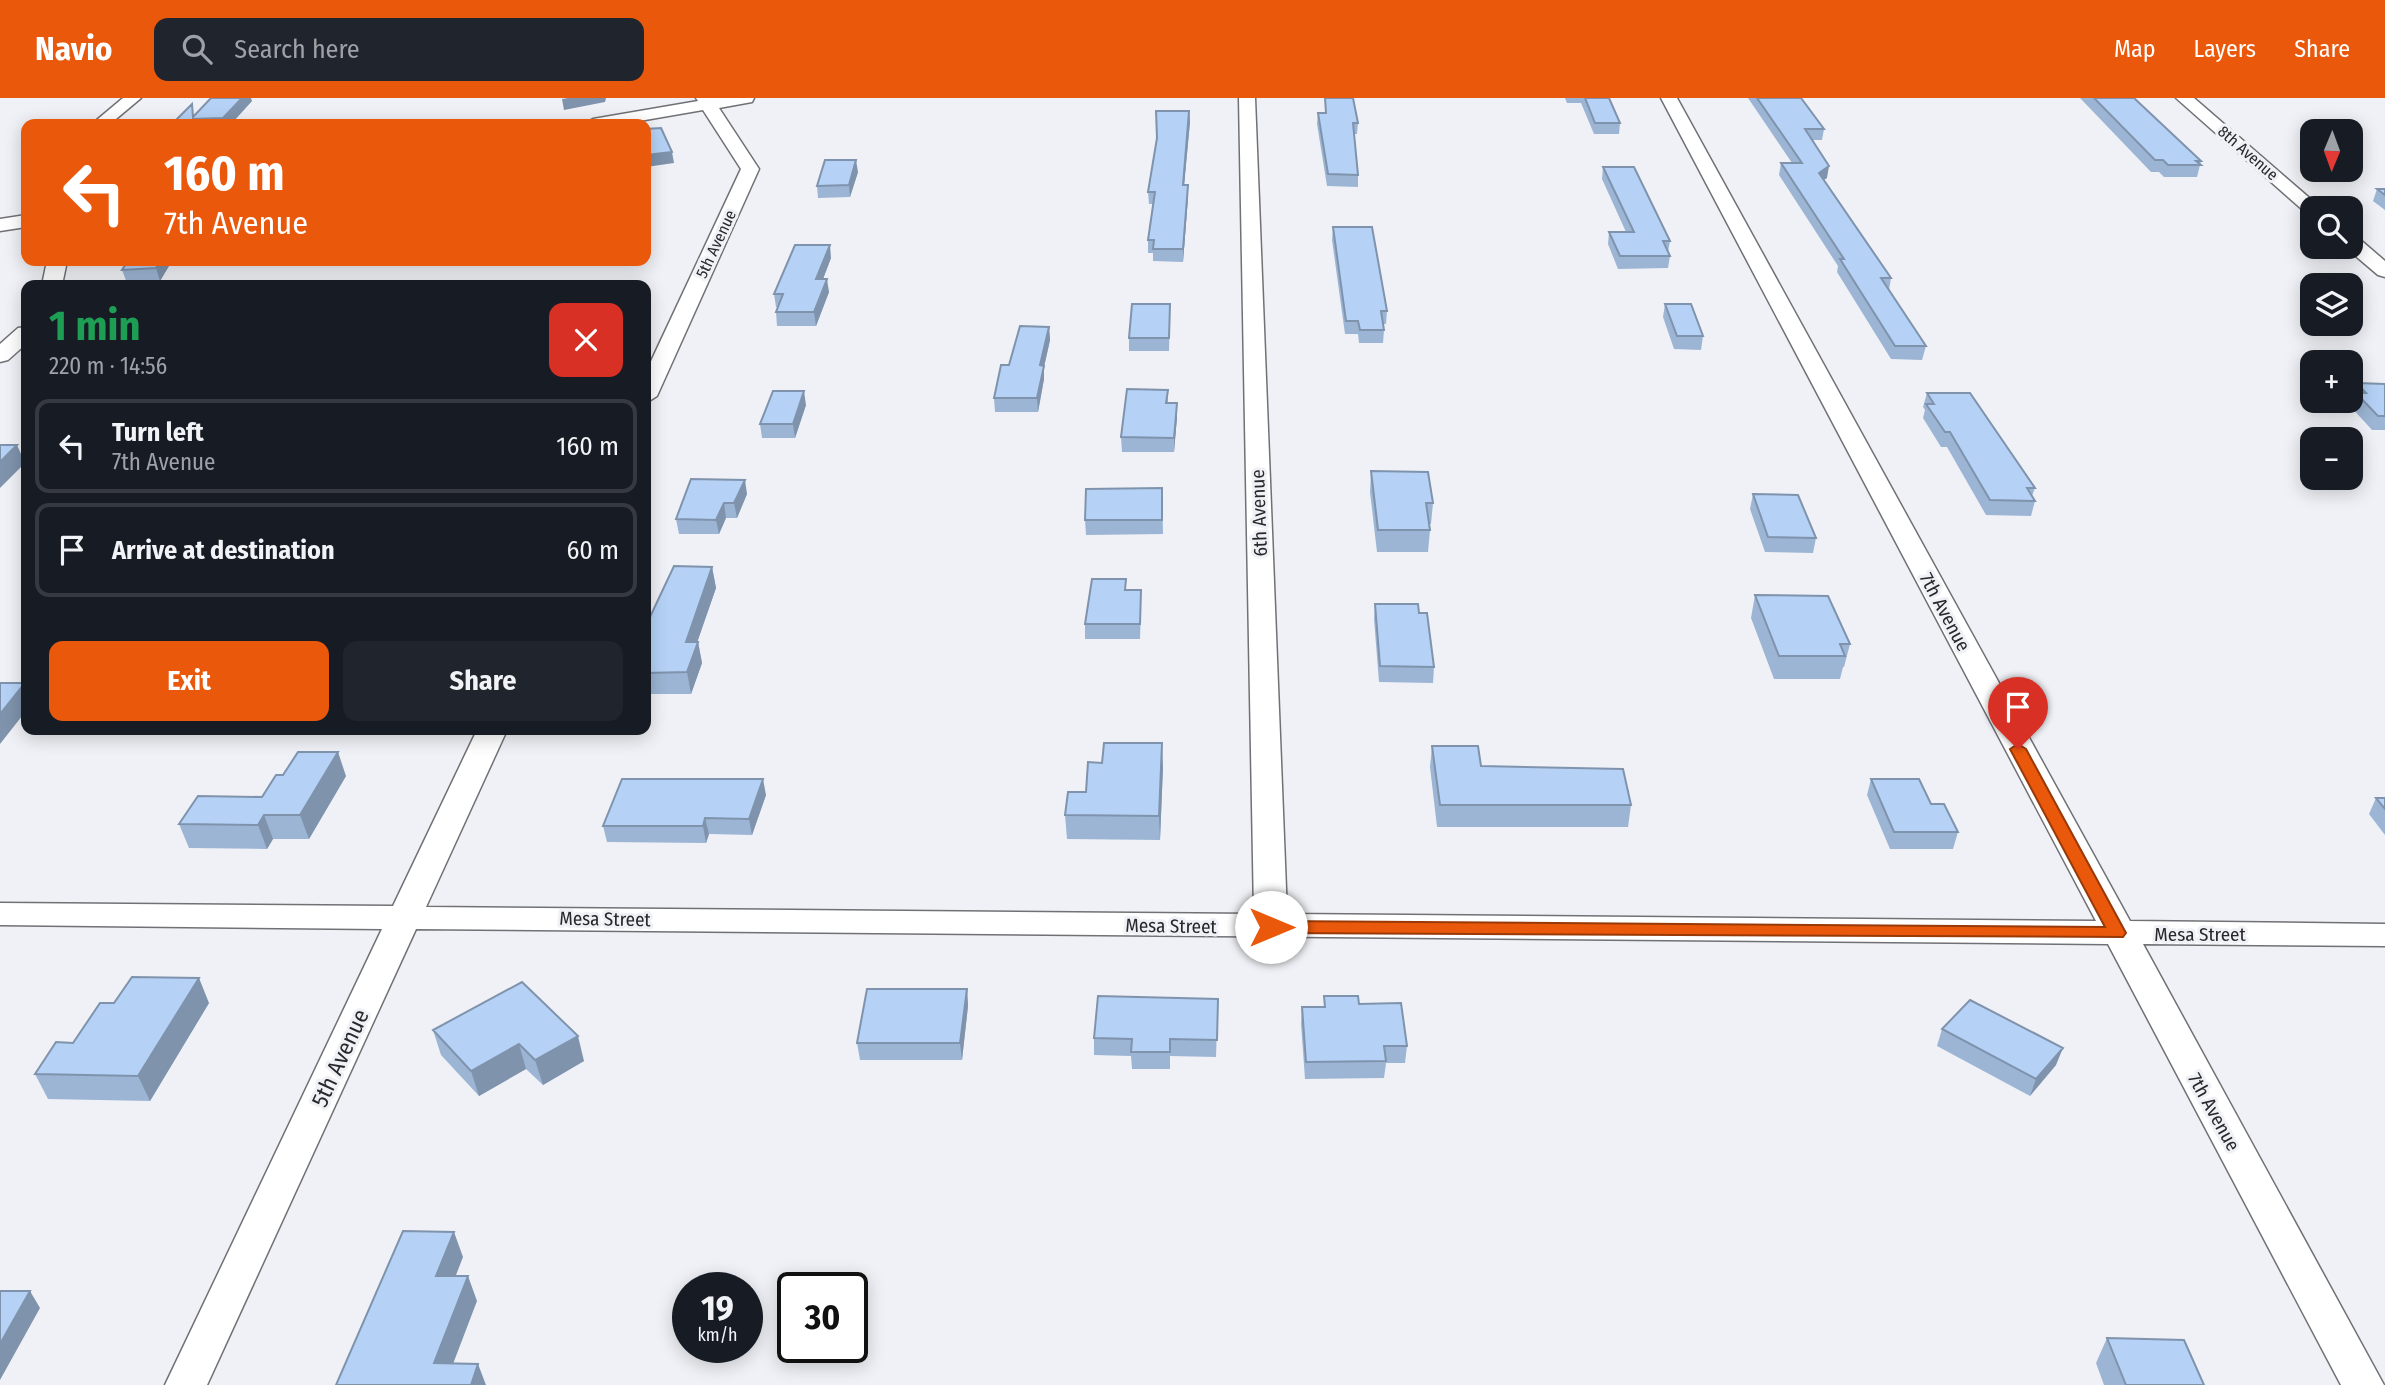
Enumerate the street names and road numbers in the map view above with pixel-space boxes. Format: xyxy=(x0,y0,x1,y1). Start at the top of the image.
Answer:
street label: 8th Avenue xyxy=(2214,122,2282,184)
street label: 5th Avenue xyxy=(692,207,740,281)
street label: 6th Avenue xyxy=(1246,469,1272,557)
street label: 7th Avenue xyxy=(1915,569,1975,655)
street label: Mesa Street xyxy=(559,907,652,931)
street label: Mesa Street xyxy=(1125,914,1218,938)
street label: Mesa Street xyxy=(2154,923,2246,946)
street label: 5th Avenue xyxy=(305,1005,375,1111)
street label: 7th Avenue xyxy=(2183,1069,2245,1155)

